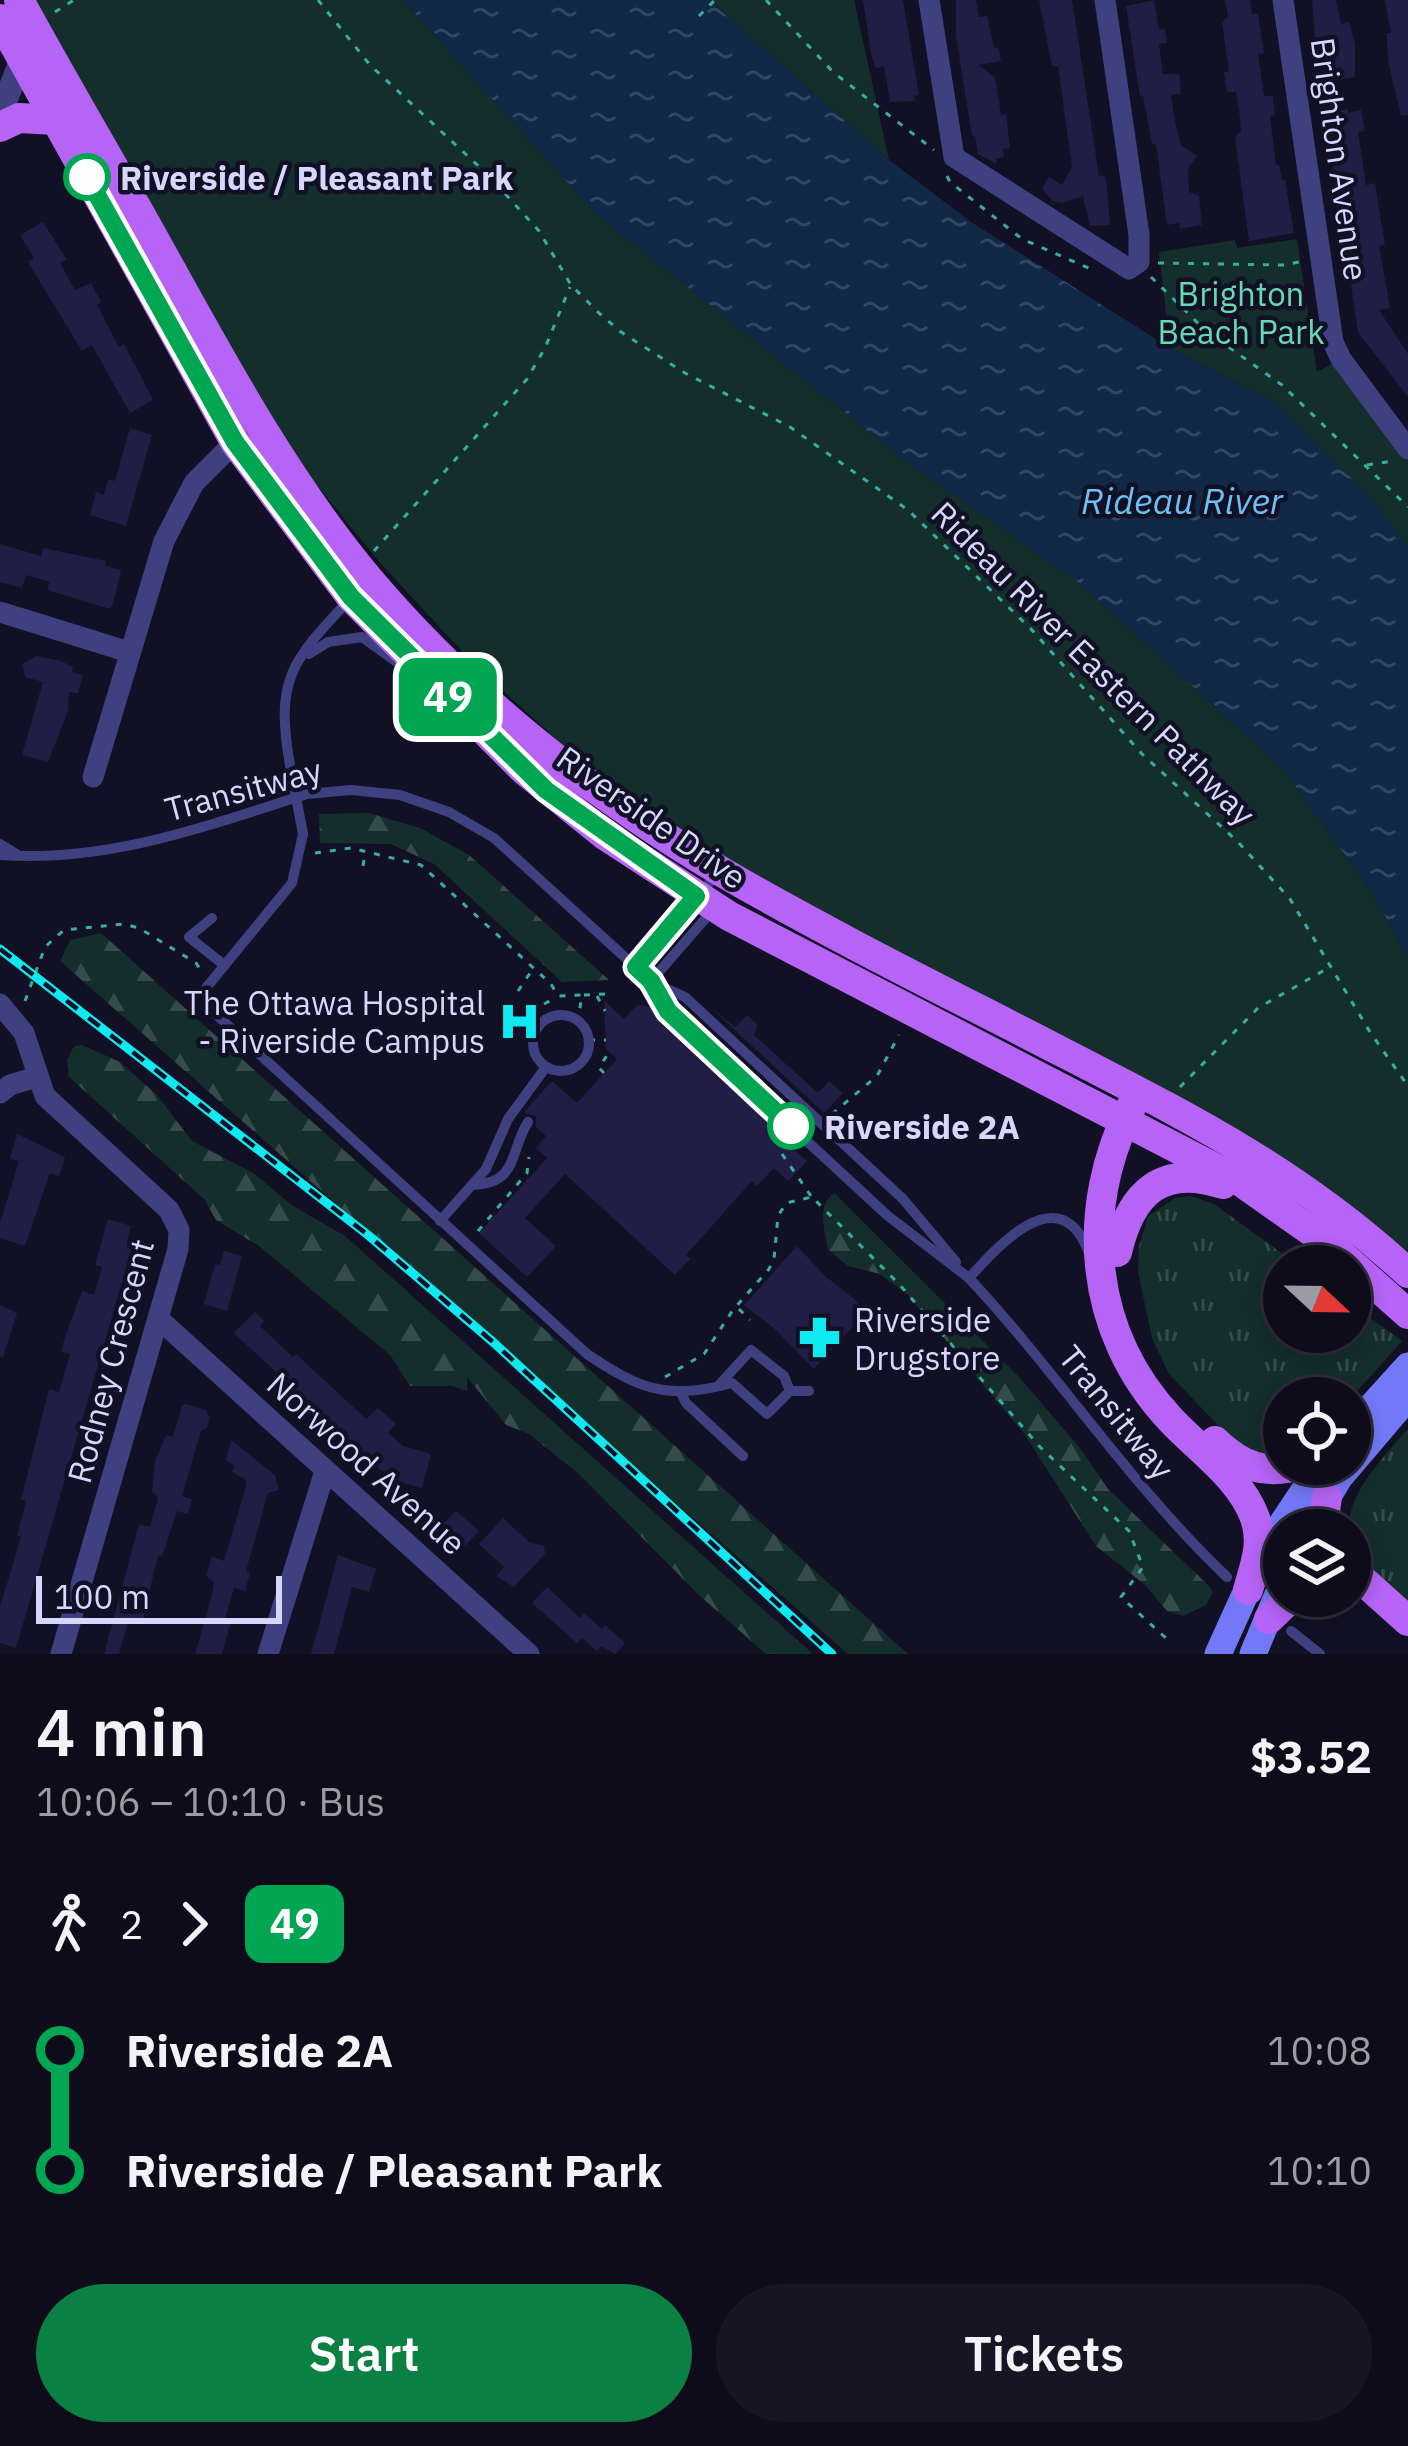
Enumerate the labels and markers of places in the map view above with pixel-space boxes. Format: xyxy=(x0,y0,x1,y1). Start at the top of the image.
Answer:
marker: Riverside / Pleasant Park xyxy=(65,155,109,199)
place label: Riverside / Pleasant Park xyxy=(120,156,514,199)
place label: The Ottawa Hospital - Riverside Campus xyxy=(184,981,485,1062)
hospital icon: The Ottawa Hospital - Riverside Campus xyxy=(496,998,542,1044)
marker: Riverside 2A xyxy=(769,1104,813,1148)
place label: Riverside 2A xyxy=(824,1105,1020,1148)
place label: Riverside Drugstore xyxy=(854,1298,1000,1379)
pharmacy icon: Riverside Drugstore xyxy=(797,1315,843,1361)

